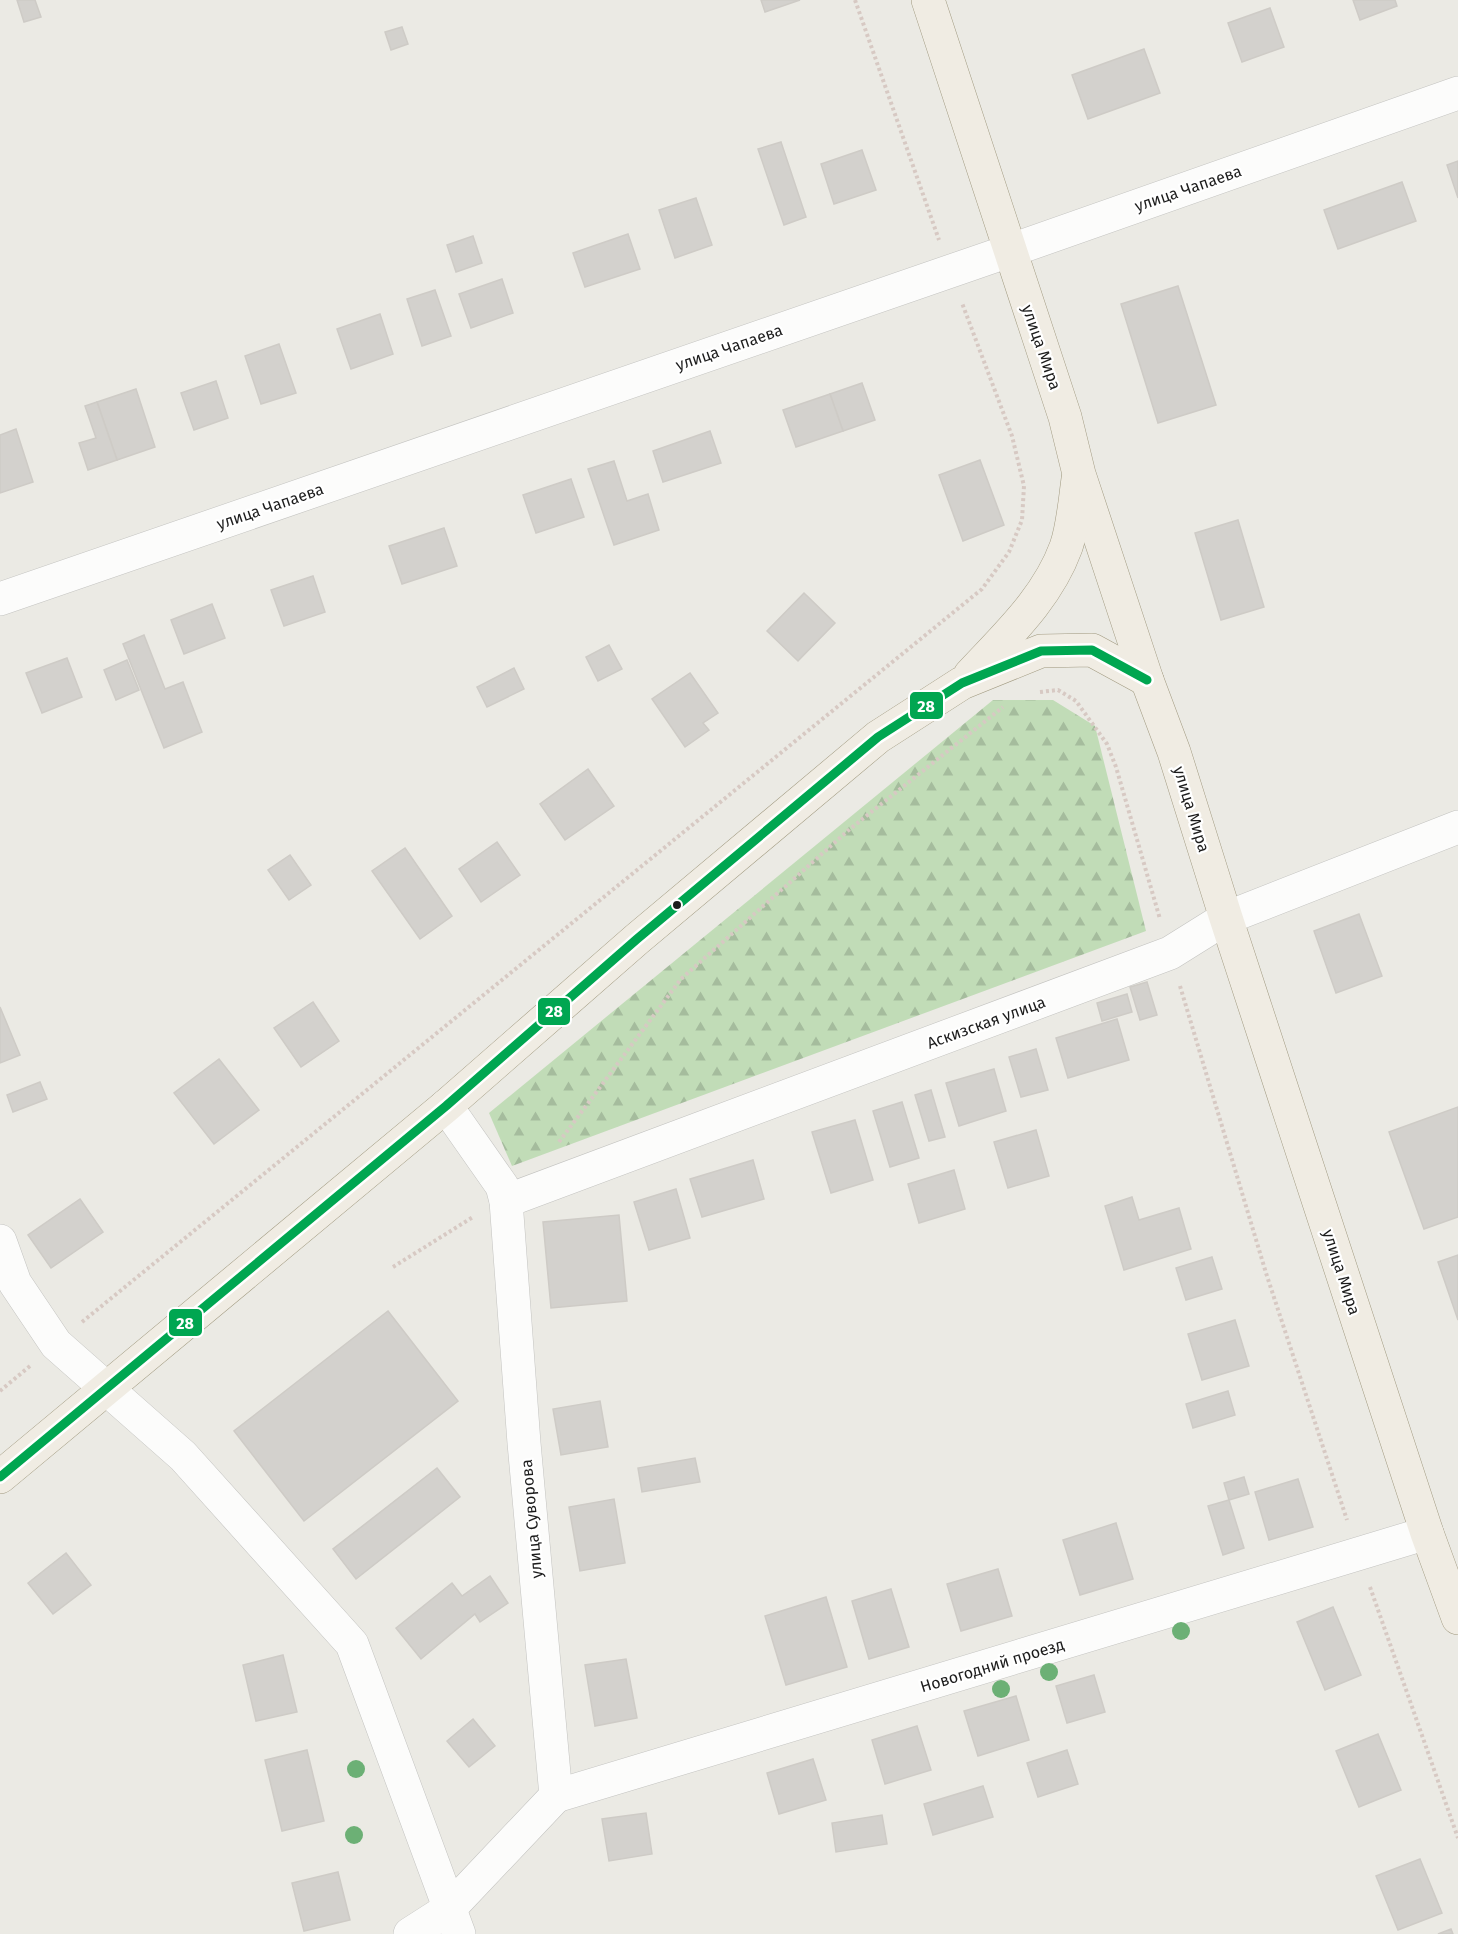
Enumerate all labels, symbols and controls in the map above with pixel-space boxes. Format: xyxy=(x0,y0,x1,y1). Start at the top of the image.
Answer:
street label: улица Чапаева xyxy=(1132,161,1244,216)
street label: улица Мира xyxy=(1018,302,1065,392)
street label: улица Чапаева xyxy=(673,320,785,375)
street label: улица Чапаева xyxy=(214,479,326,534)
line badge: 28 xyxy=(909,691,944,720)
text: 28 xyxy=(917,697,935,716)
street label: улица Мира xyxy=(1169,764,1214,854)
unlabelled marker xyxy=(671,899,683,911)
street label: Аскизская улица xyxy=(924,992,1048,1053)
line badge: 28 xyxy=(537,997,571,1026)
text: 28 xyxy=(545,1002,563,1021)
street label: улица Мира xyxy=(1319,1227,1364,1317)
line badge: 28 xyxy=(168,1308,203,1337)
text: 28 xyxy=(176,1314,194,1333)
street label: улица Суворова xyxy=(517,1459,546,1579)
street label: Новогодний проезд xyxy=(918,1635,1066,1696)

